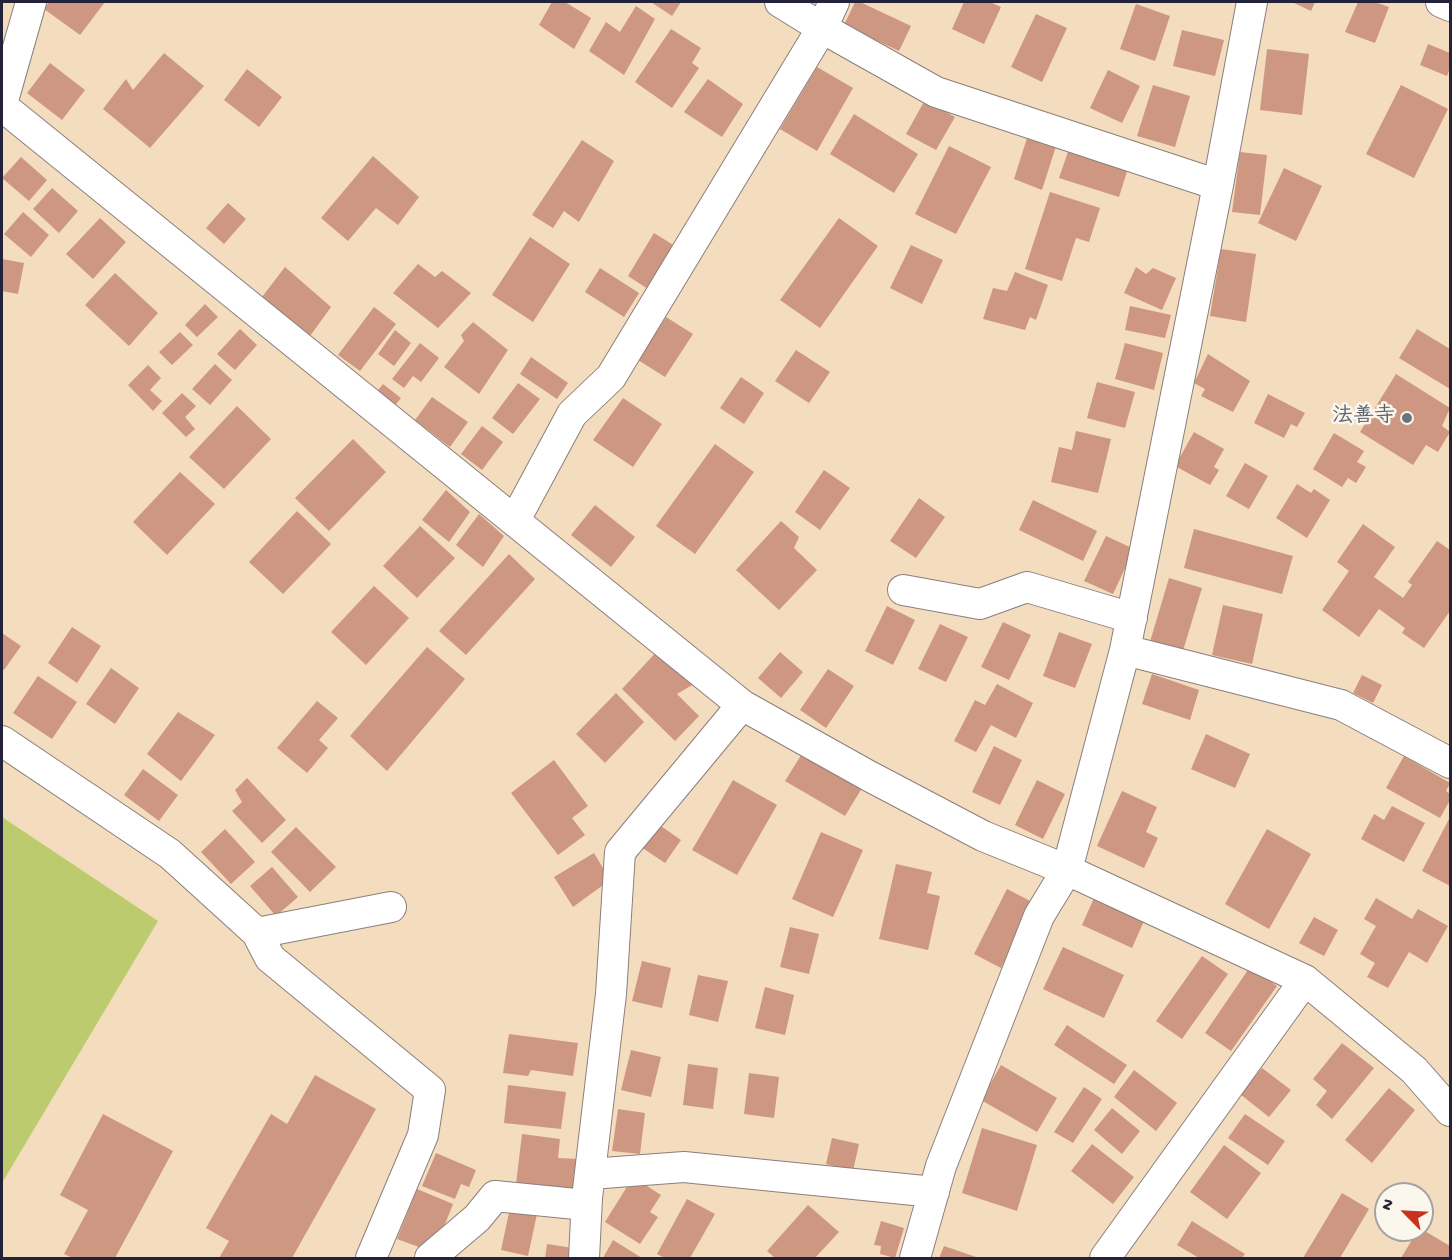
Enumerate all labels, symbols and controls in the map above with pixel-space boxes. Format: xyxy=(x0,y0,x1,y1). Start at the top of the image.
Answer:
place label: 法善寺 xyxy=(1332,405,1395,431)
marker: 法善寺 xyxy=(1400,411,1414,425)
north arrow xyxy=(1374,1182,1434,1242)
text: N xyxy=(1378,1197,1400,1214)

